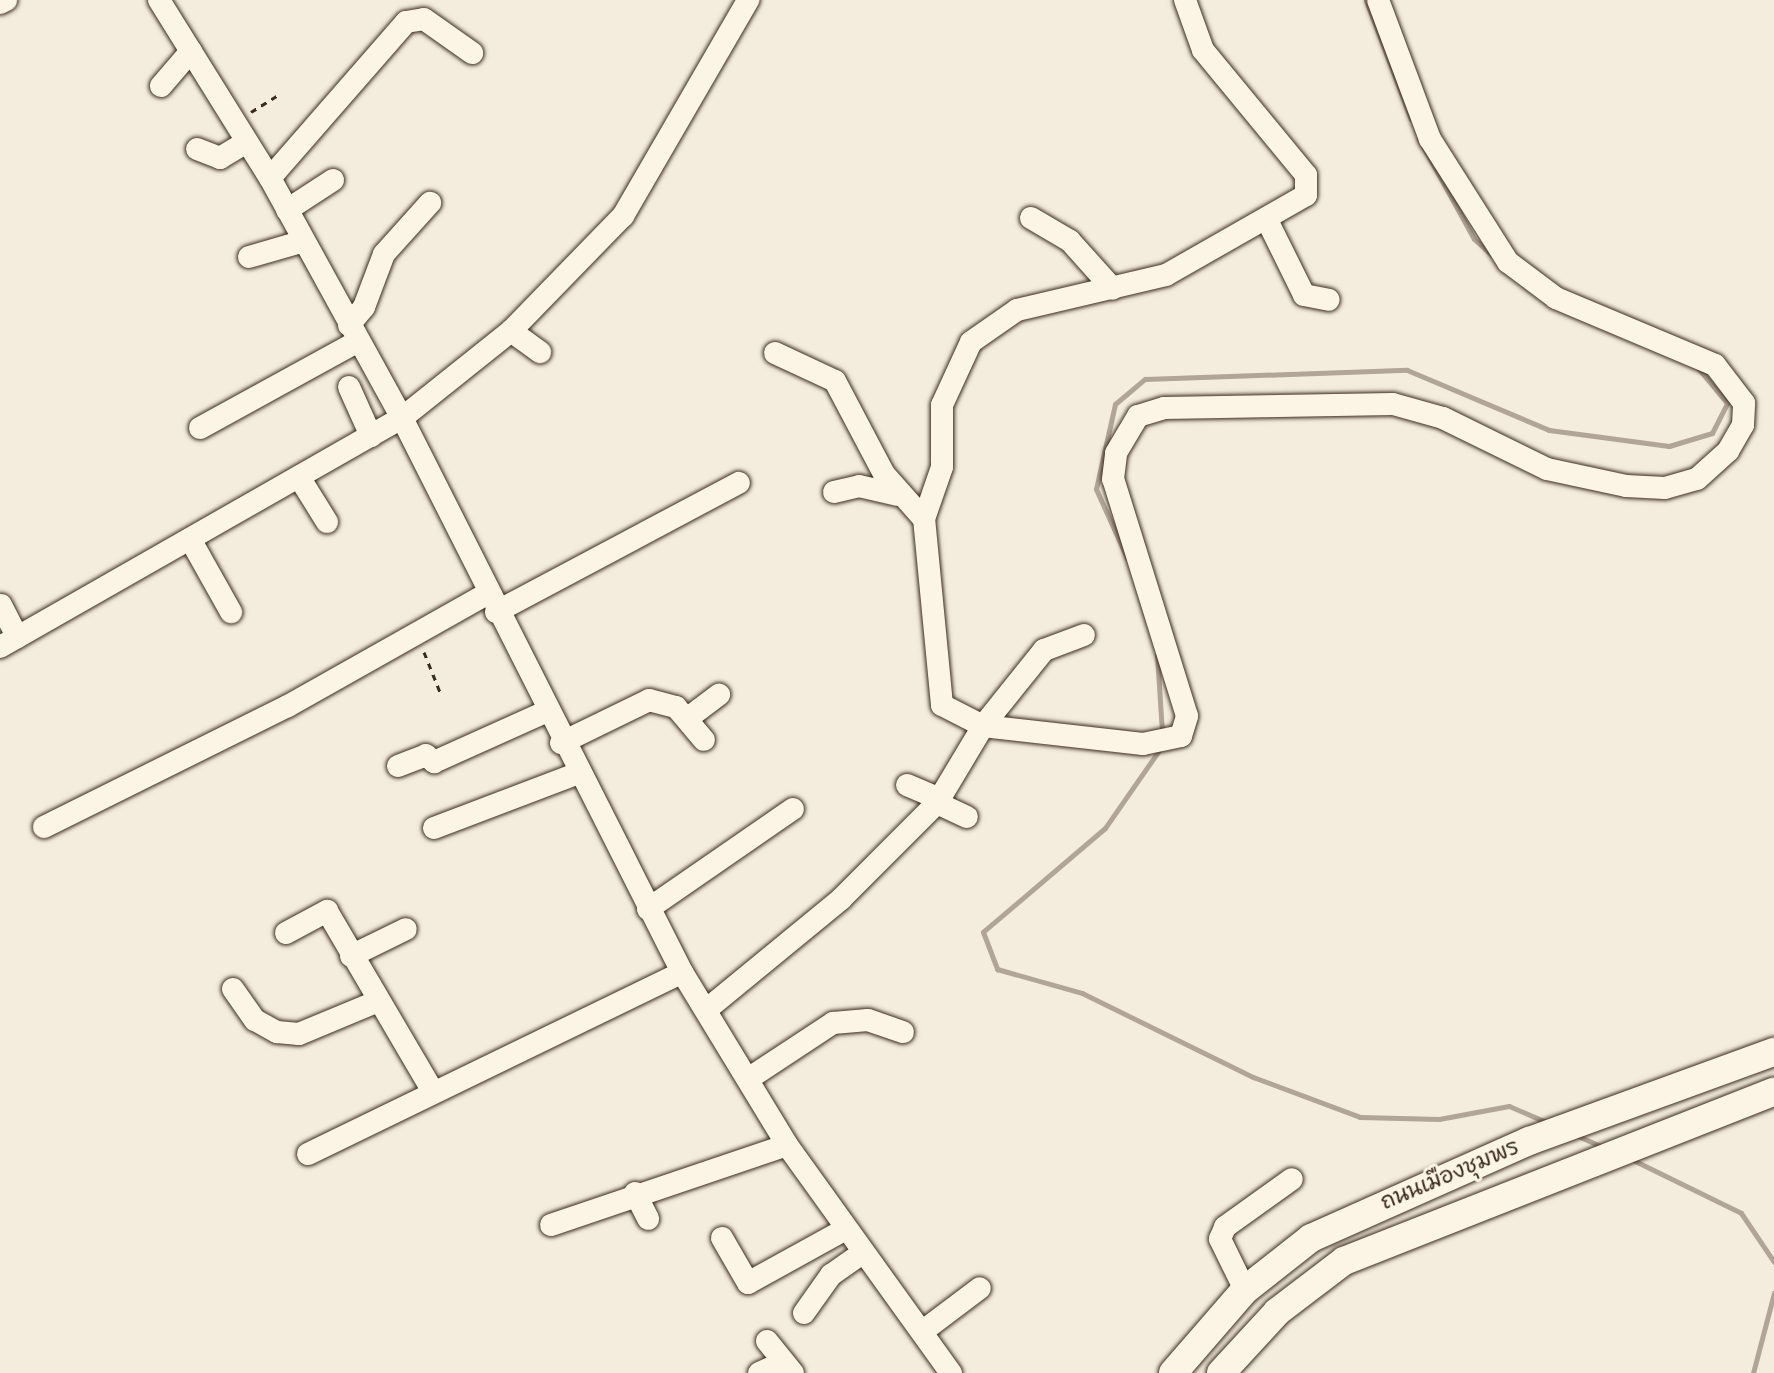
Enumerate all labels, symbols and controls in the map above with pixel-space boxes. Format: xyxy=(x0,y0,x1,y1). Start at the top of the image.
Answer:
street label: ถนนเมืองชุมพร xyxy=(1377,1134,1523,1216)

